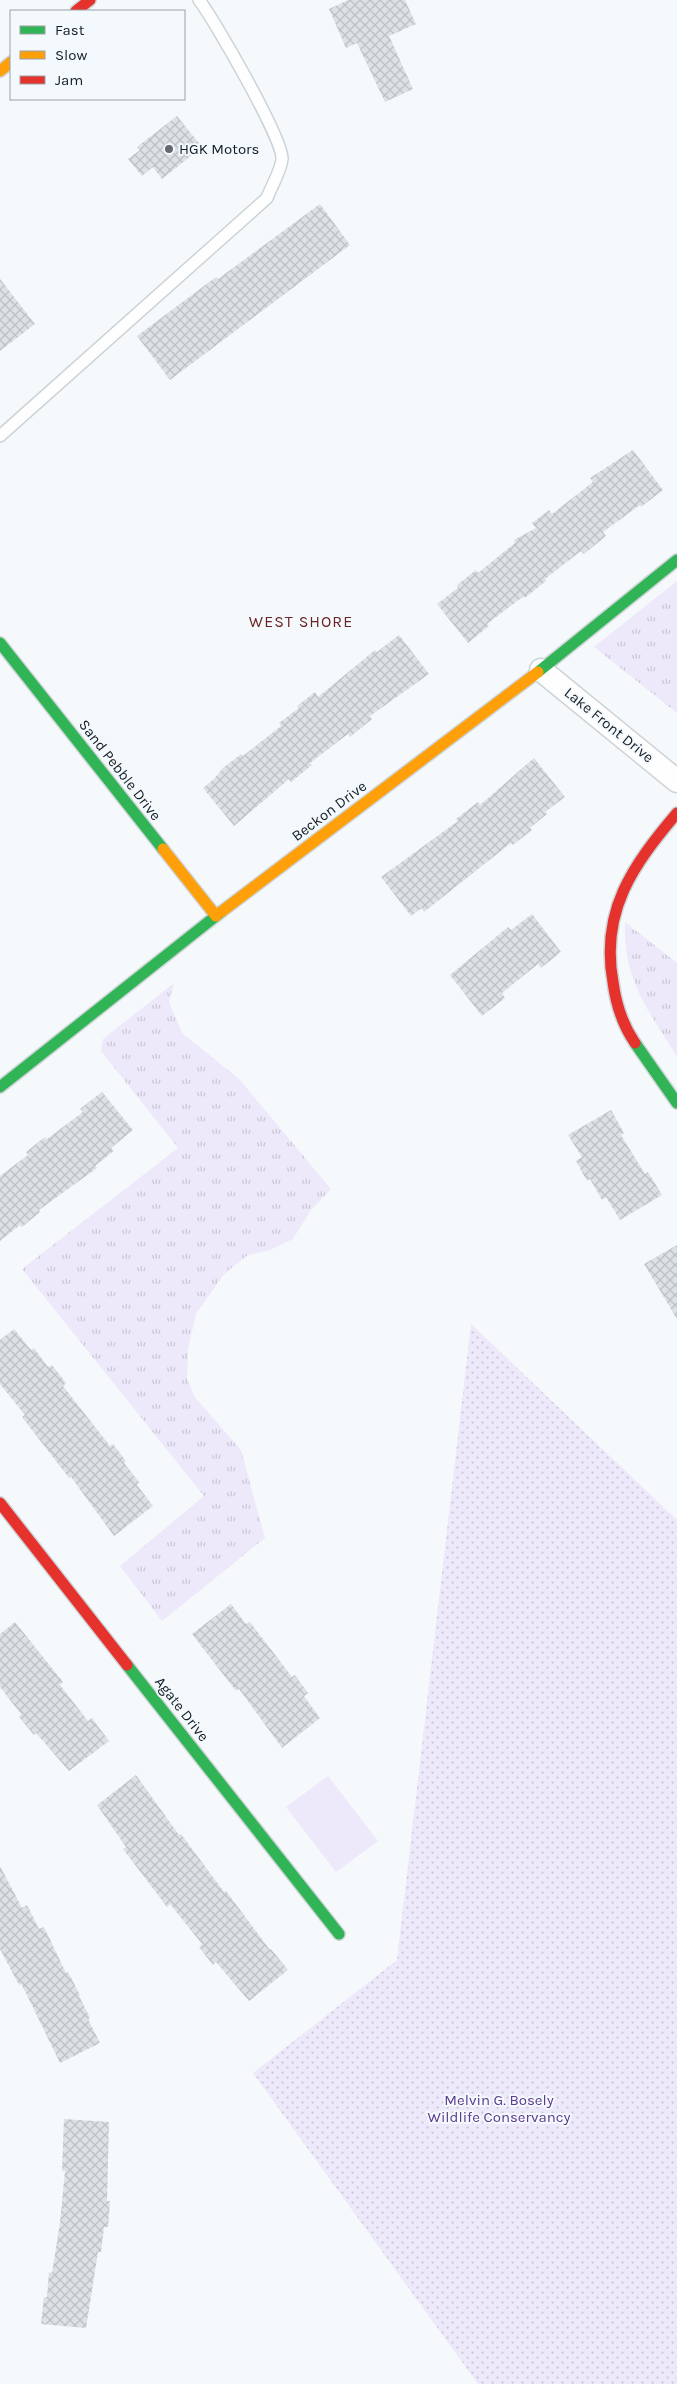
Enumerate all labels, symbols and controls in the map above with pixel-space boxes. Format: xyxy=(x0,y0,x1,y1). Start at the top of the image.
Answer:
legend xyxy=(10,10,185,100)
text: Fast xyxy=(55,21,85,39)
text: Slow xyxy=(55,46,87,64)
text: Jam xyxy=(55,71,83,89)
place label: HGK Motors xyxy=(179,140,259,158)
marker: HGK Motors xyxy=(163,143,175,155)
district label: WEST SHORE xyxy=(249,612,353,631)
street label: Lake Front Drive xyxy=(561,683,657,767)
street label: Sand Pebble Drive xyxy=(75,716,165,824)
street label: Beckon Drive xyxy=(288,777,370,845)
street label: Agate Drive xyxy=(151,1673,213,1745)
park label: Melvin G. Bosely Wildlife Conservancy xyxy=(427,2091,571,2126)

